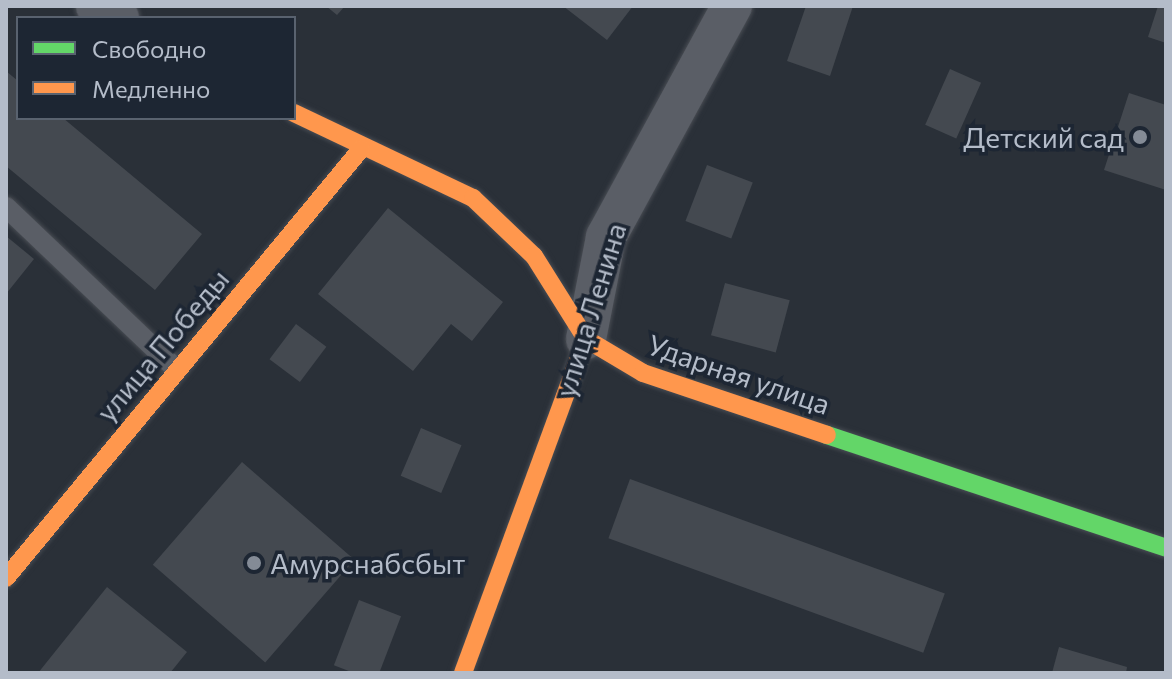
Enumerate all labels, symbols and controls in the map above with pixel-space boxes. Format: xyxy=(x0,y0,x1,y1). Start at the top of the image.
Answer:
legend xyxy=(16,16,296,120)
text: Свободно xyxy=(92,34,206,63)
text: Медленно xyxy=(92,74,210,103)
place label: Детский сад xyxy=(963,120,1124,154)
marker: Детский сад xyxy=(1131,128,1149,146)
street label: улица Ленина xyxy=(548,219,632,401)
street label: улица Победы xyxy=(89,262,235,428)
street label: Ударная улица xyxy=(643,327,835,421)
place label: Амурснабсбыт xyxy=(270,546,466,580)
marker: Амурснабсбыт xyxy=(245,554,263,572)

